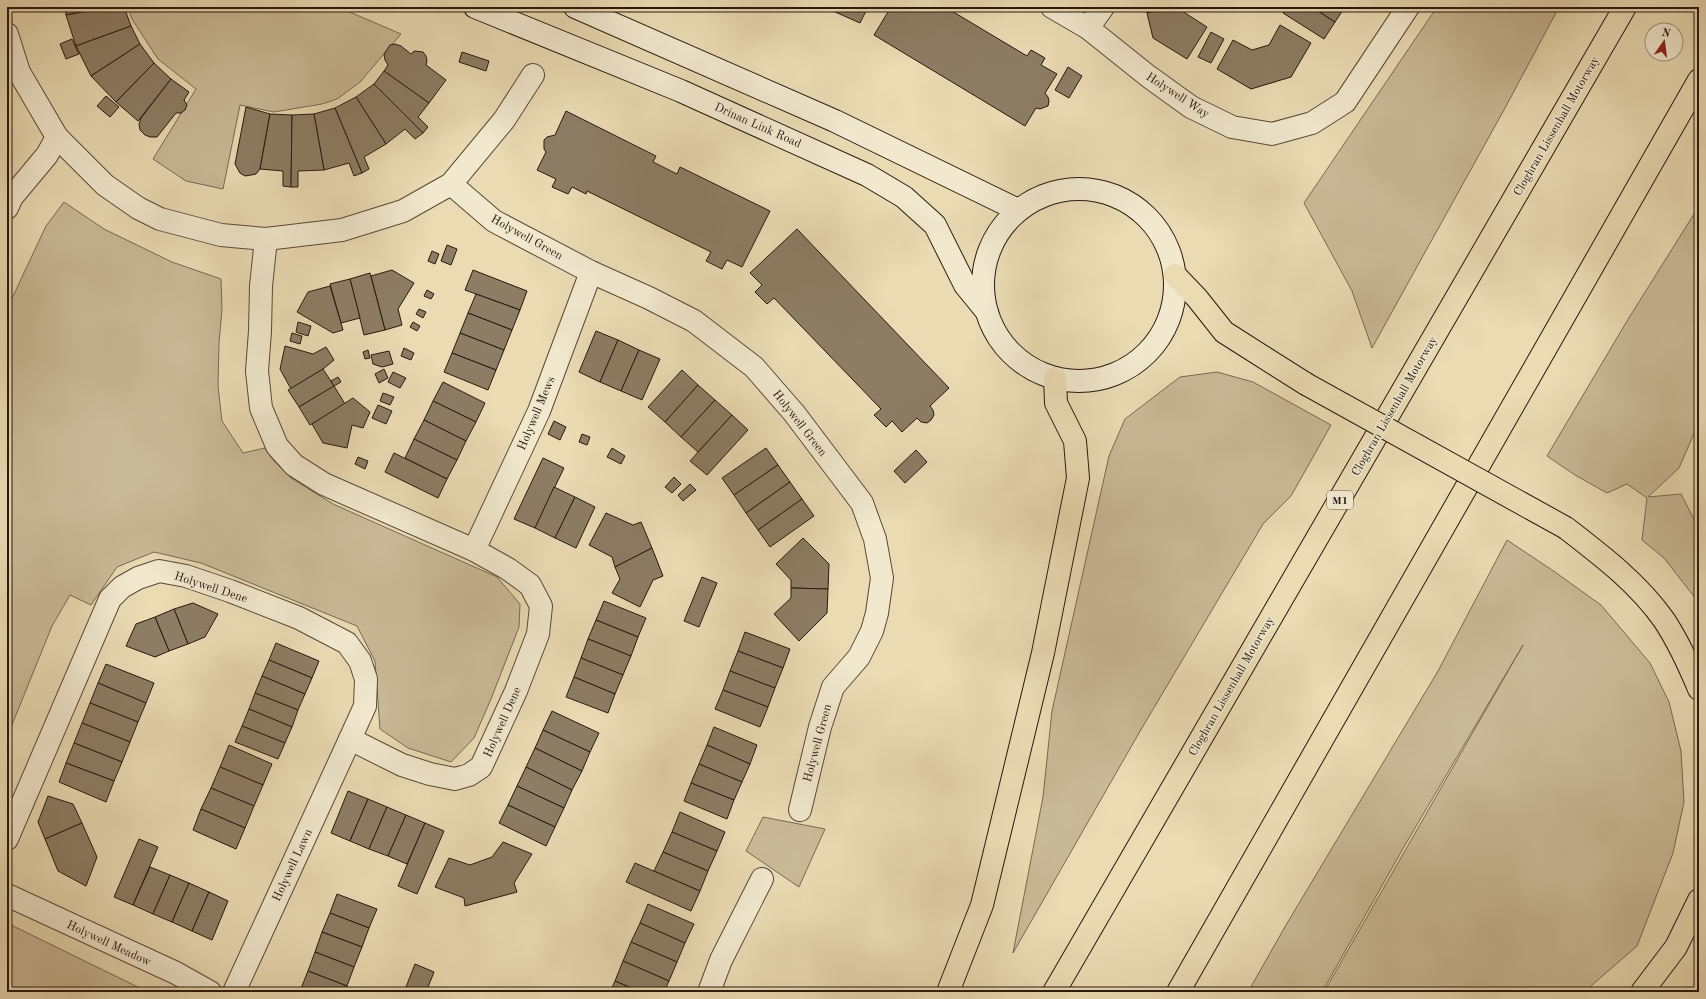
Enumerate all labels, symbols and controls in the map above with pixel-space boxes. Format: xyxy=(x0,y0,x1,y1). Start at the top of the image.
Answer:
north arrow xyxy=(1644,22,1684,62)
text: N xyxy=(1661,27,1672,40)
street label: Cloghran Lissenhall Motorway xyxy=(1512,54,1602,198)
street label: Holywell Way xyxy=(1144,71,1212,121)
street label: Drinan Link Road xyxy=(712,101,803,150)
street label: Holywell Green xyxy=(489,213,565,263)
street label: Cloghran Lissenhall Motorway xyxy=(1350,334,1440,478)
street label: Holywell Mews xyxy=(516,375,558,452)
street label: Holywell Green xyxy=(770,388,829,459)
road number: M1 xyxy=(1327,491,1353,509)
street label: Holywell Dene xyxy=(173,571,249,606)
street label: Cloghran Lissenhall Motorway xyxy=(1187,614,1277,758)
street label: Holywell Dene xyxy=(482,685,524,760)
street label: Holywell Green xyxy=(802,702,834,784)
street label: Holywell Lawn xyxy=(271,827,315,904)
street label: Holywell Meadow xyxy=(64,919,153,969)

